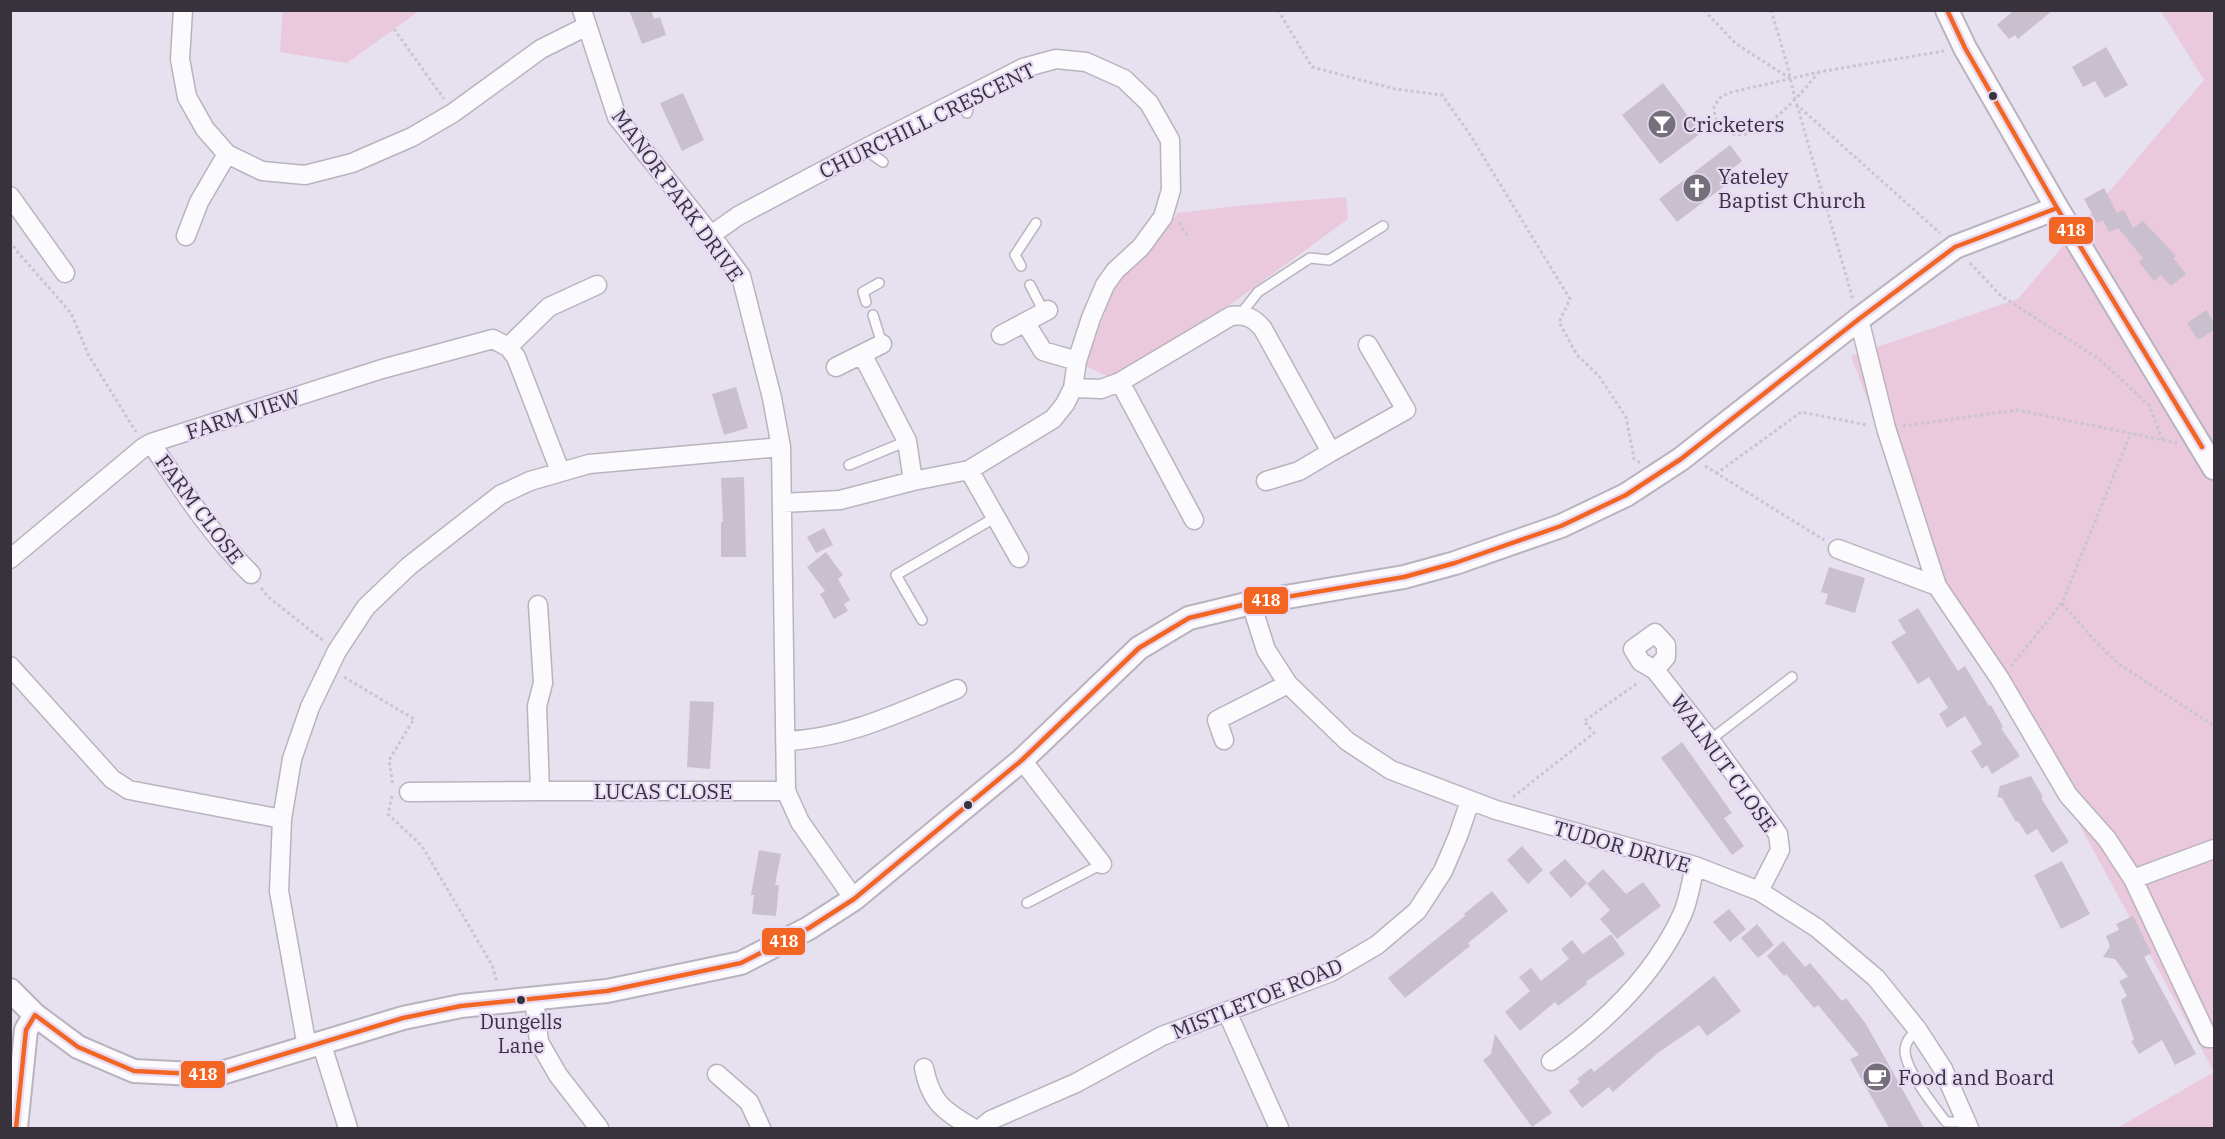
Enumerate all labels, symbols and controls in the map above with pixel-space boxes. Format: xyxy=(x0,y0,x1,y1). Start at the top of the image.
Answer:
street label: CHURCHILL CRESCENT xyxy=(814,55,1040,185)
unlabelled marker xyxy=(1987,90,1999,102)
street label: MANOR PARK DRIVE xyxy=(606,103,750,287)
bar icon: Cricketers xyxy=(1646,108,1678,140)
place label: Cricketers xyxy=(1683,110,1785,138)
place label: Yateley Baptist Church xyxy=(1718,162,1866,214)
church icon: Yateley Baptist Church xyxy=(1681,172,1713,204)
line badge: 418 xyxy=(2048,216,2094,245)
text: 418 xyxy=(2057,220,2086,240)
street label: FARM VIEW xyxy=(182,382,304,446)
street label: FARM CLOSE xyxy=(150,449,250,569)
line badge: 418 xyxy=(1243,586,1289,615)
text: 418 xyxy=(1252,590,1281,610)
street label: WALNUT CLOSE xyxy=(1665,689,1783,837)
street label: LUCAS CLOSE xyxy=(594,777,732,805)
unlabelled marker xyxy=(962,799,974,811)
street label: TUDOR DRIVE xyxy=(1550,813,1694,879)
line badge: 418 xyxy=(761,927,806,956)
text: 418 xyxy=(770,931,799,951)
street label: MISTLETOE ROAD xyxy=(1167,951,1347,1045)
marker: Dungells Lane xyxy=(515,994,527,1006)
place label: Dungells Lane xyxy=(480,1008,562,1059)
line badge: 418 xyxy=(180,1060,226,1089)
cafe icon: Food and Board xyxy=(1861,1061,1893,1093)
place label: Food and Board xyxy=(1898,1063,2054,1091)
text: 418 xyxy=(189,1064,218,1084)

